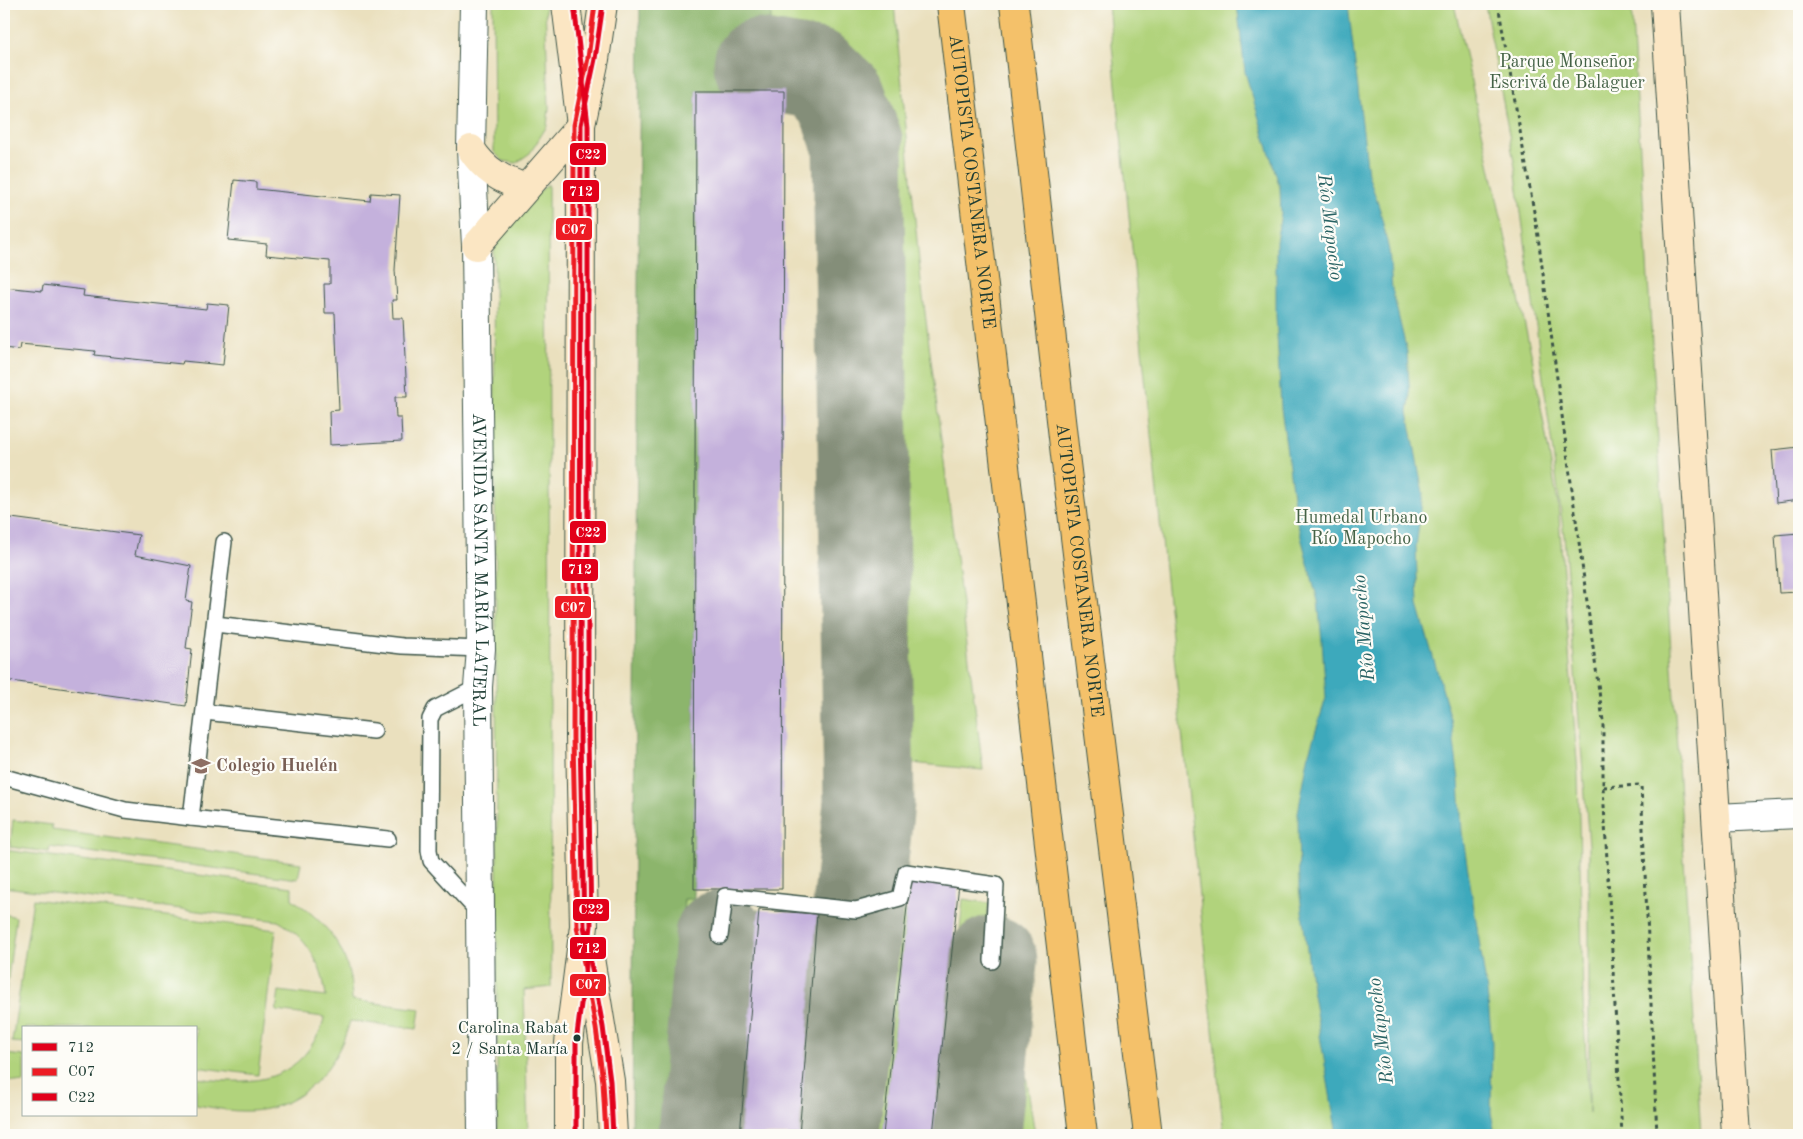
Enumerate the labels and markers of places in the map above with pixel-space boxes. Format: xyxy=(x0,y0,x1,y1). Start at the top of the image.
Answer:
school or university icon: Colegio Huelén xyxy=(190,755,212,777)
place label: Colegio Huelén xyxy=(216,757,338,775)
place label: Carolina Rabat 2 / Santa María xyxy=(451,1020,569,1058)
marker: Carolina Rabat 2 / Santa María xyxy=(572,1033,582,1043)

